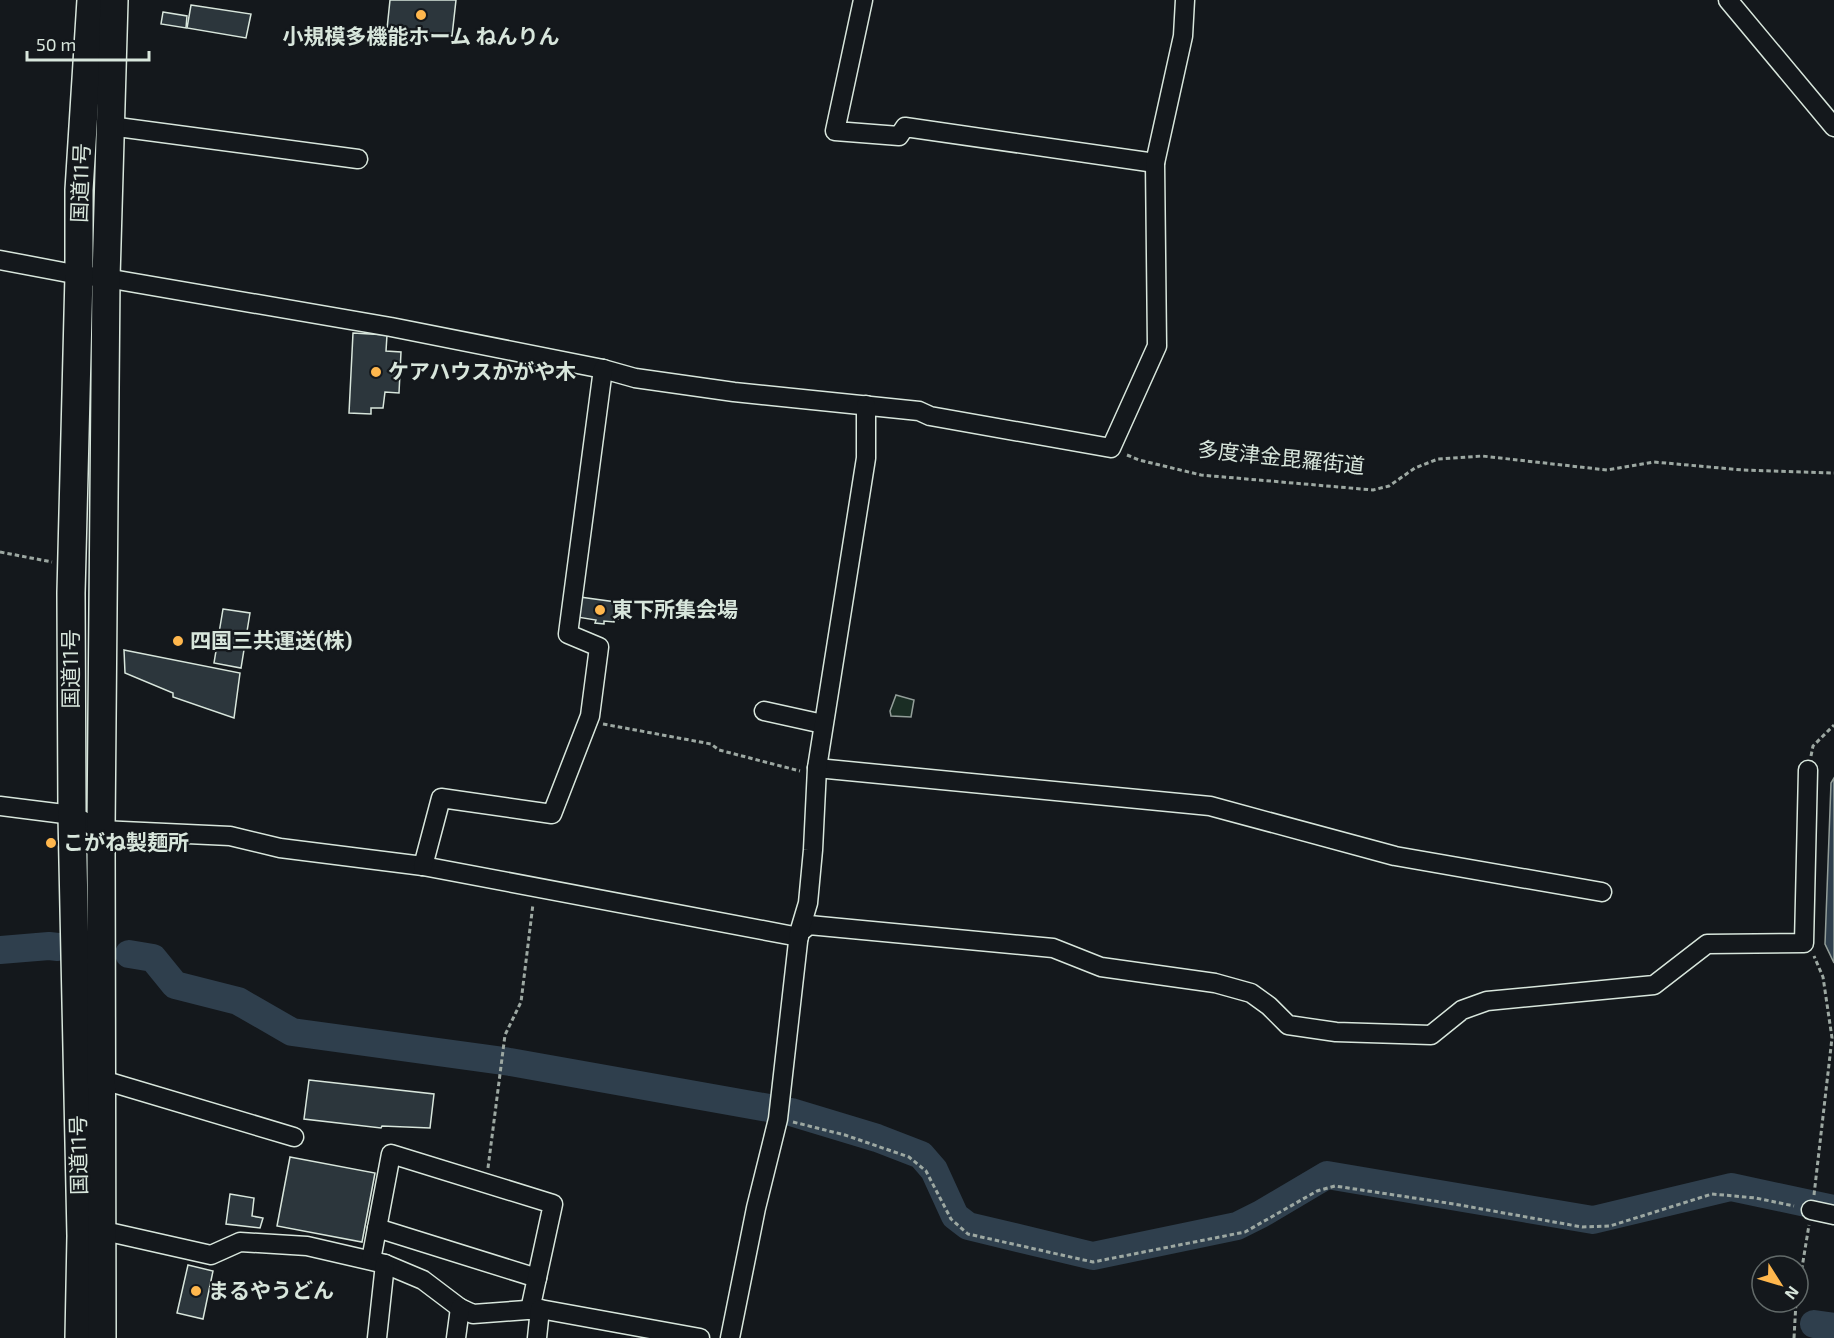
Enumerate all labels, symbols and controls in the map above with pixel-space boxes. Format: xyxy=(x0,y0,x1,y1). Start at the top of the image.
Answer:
marker: 小規模多機能ホーム ねんりん xyxy=(414,8,428,22)
place label: 小規模多機能ホーム ねんりん xyxy=(283,23,559,48)
scale bar xyxy=(27,24,148,62)
text: 50 m xyxy=(36,33,76,55)
street label: 国道11号 xyxy=(66,143,93,223)
place label: ケアハウスかがや木 xyxy=(388,358,576,383)
marker: ケアハウスかがや木 xyxy=(369,365,383,379)
street label: 多度津金毘羅街道 xyxy=(1196,435,1366,478)
place label: 東下所集会場 xyxy=(612,596,738,621)
marker: 東下所集会場 xyxy=(593,603,607,617)
place label: 四国三共運送(株) xyxy=(190,627,352,652)
street label: 国道11号 xyxy=(57,629,82,709)
marker: 四国三共運送(株) xyxy=(171,634,185,648)
place label: こがね製麺所 xyxy=(63,829,189,854)
marker: こがね製麺所 xyxy=(44,836,58,850)
street label: 国道11号 xyxy=(64,1115,91,1195)
north arrow xyxy=(1750,1254,1810,1314)
place label: まるやうどん xyxy=(208,1277,334,1302)
text: N xyxy=(1781,1283,1803,1304)
marker: まるやうどん xyxy=(189,1284,203,1298)

